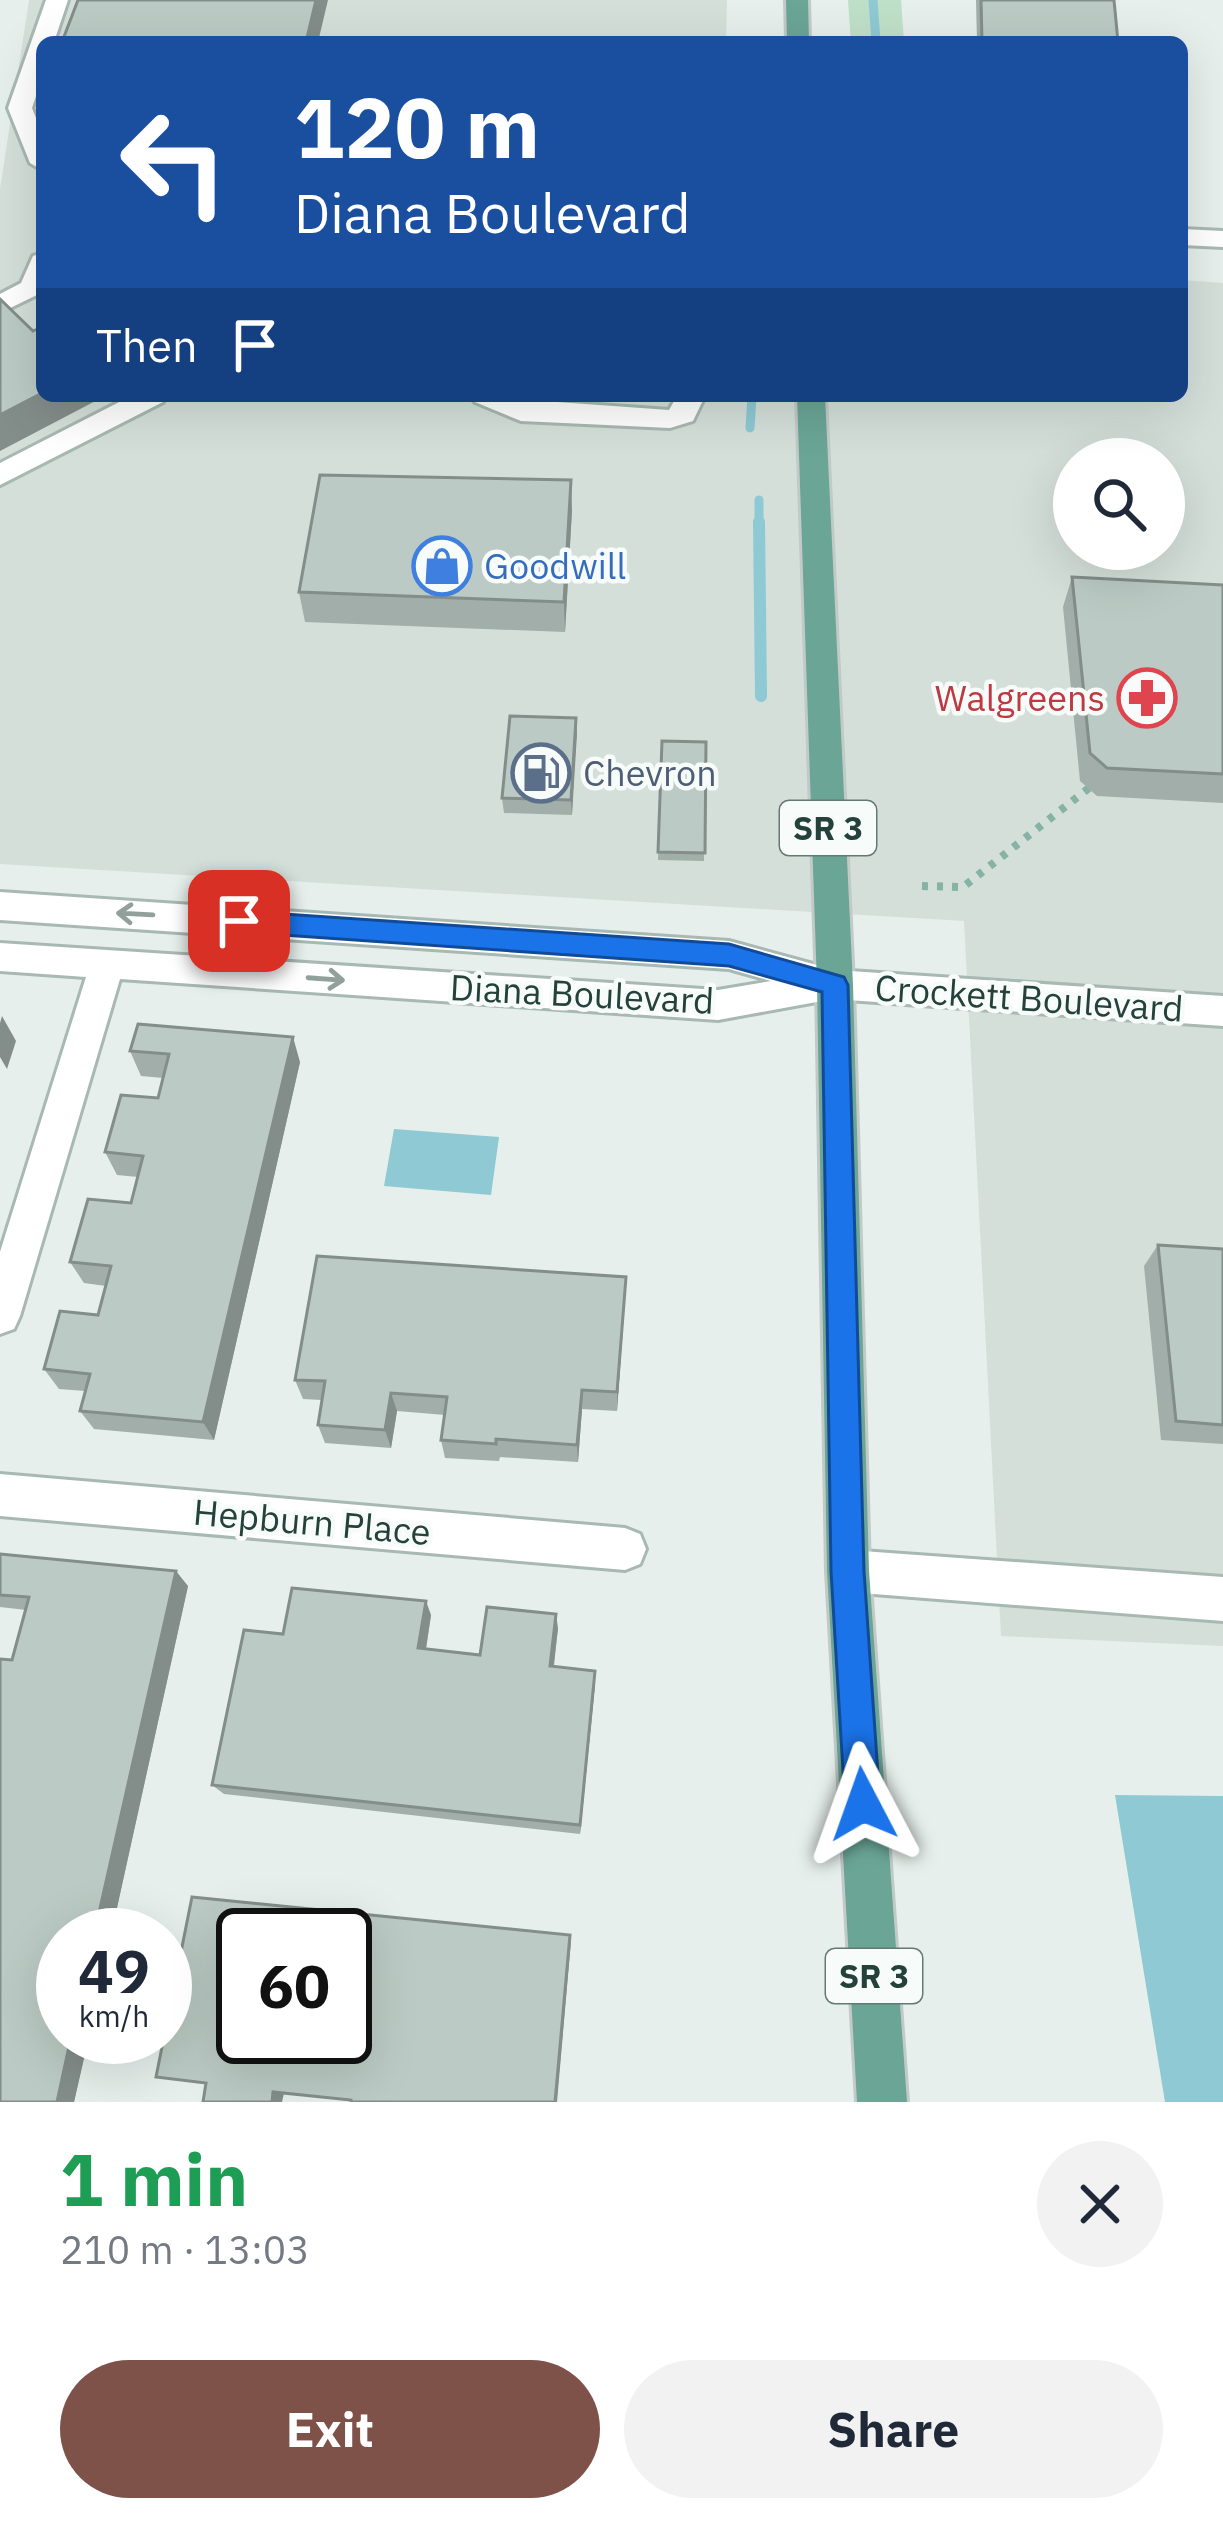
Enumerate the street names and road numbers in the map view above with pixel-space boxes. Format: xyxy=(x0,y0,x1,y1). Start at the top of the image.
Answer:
road number: SR 3 xyxy=(780,801,876,855)
street label: Diana Boulevard xyxy=(449,963,715,1024)
street label: Crockett Boulevard xyxy=(873,963,1185,1032)
street label: Hepburn Place xyxy=(191,1488,433,1555)
road number: SR 3 xyxy=(826,1949,922,2003)

